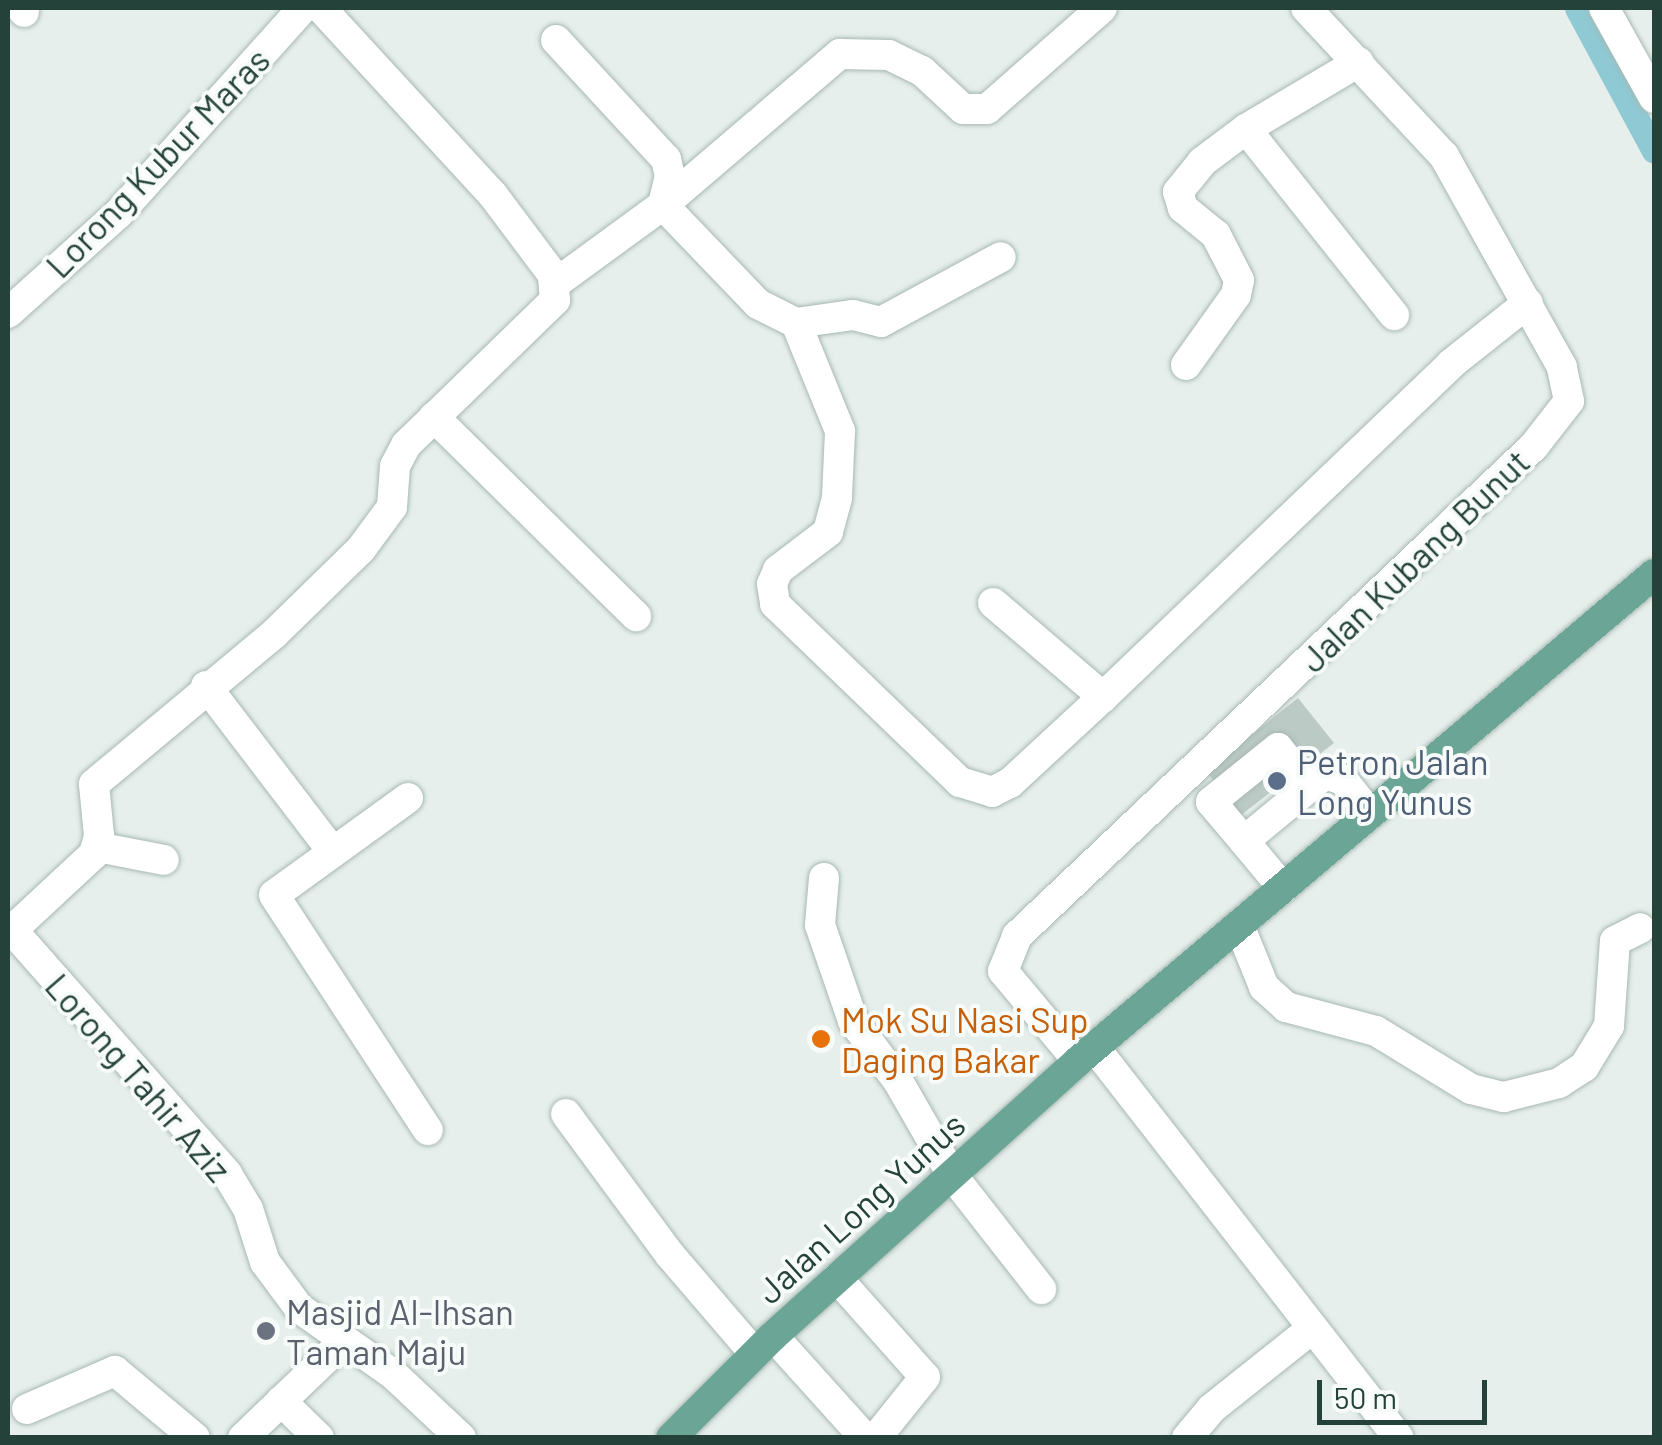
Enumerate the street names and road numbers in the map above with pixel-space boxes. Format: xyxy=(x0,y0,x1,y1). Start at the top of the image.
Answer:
street label: Lorong Kubur Maras xyxy=(37,38,277,286)
street label: Jalan Kubang Bunut xyxy=(1291,440,1537,680)
street label: Lorong Tahir Aziz xyxy=(37,965,241,1189)
street label: Jalan Long Yunus xyxy=(747,1103,973,1311)

